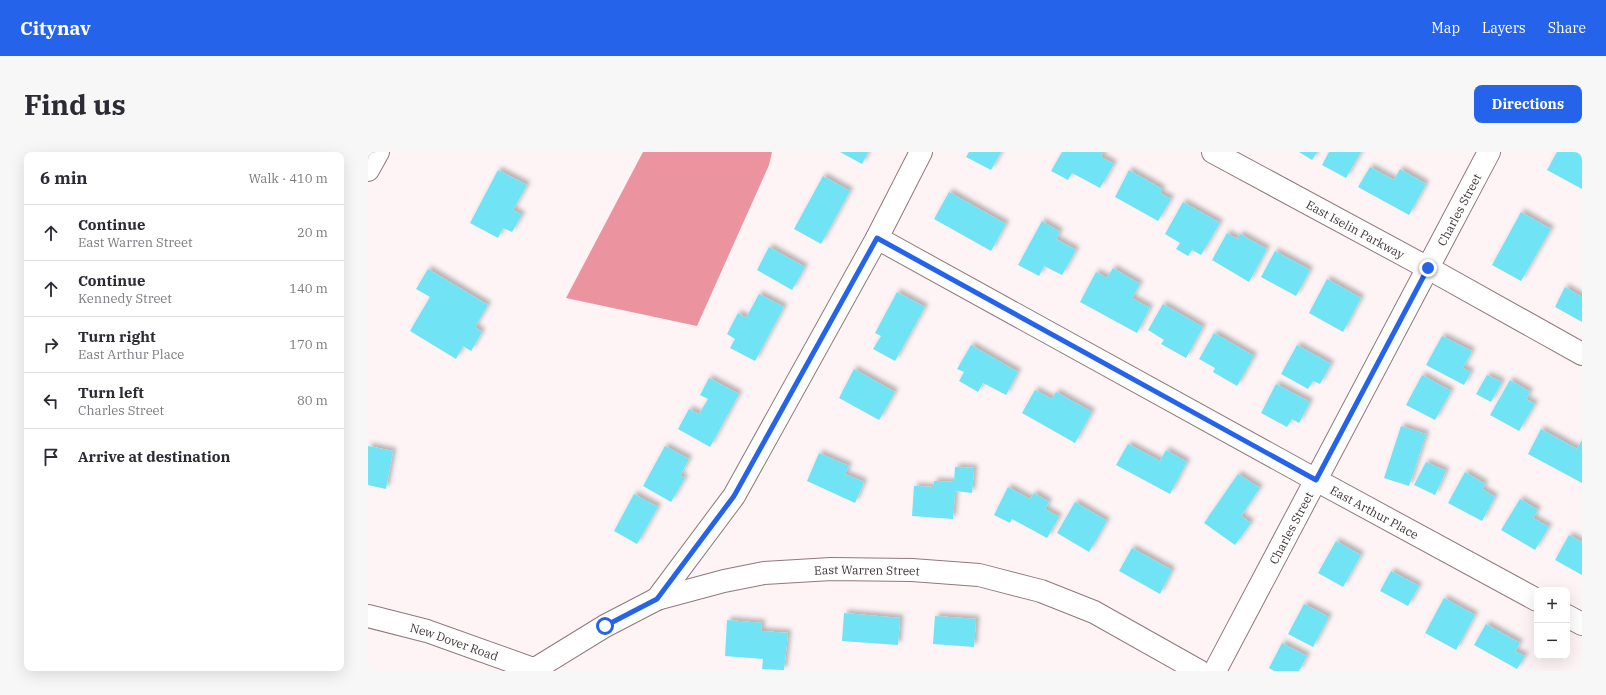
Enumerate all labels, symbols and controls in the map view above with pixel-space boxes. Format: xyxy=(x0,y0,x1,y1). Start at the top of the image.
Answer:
text: Citynav xyxy=(20,16,91,40)
text: Map xyxy=(1432,19,1460,37)
text: Layers xyxy=(1482,19,1526,37)
text: Share xyxy=(1548,19,1586,37)
button: Directions xyxy=(1474,85,1582,123)
text: Find us xyxy=(24,86,126,123)
text: 6 min xyxy=(40,167,88,189)
text: Walk · 410 m xyxy=(249,170,328,187)
street label: Charles Street xyxy=(1433,171,1484,248)
street label: East Iselin Parkway xyxy=(1304,196,1408,262)
text: Continue xyxy=(78,215,145,234)
icon: ahead xyxy=(40,222,62,244)
text: 20 m xyxy=(297,224,328,241)
text: East Warren Street xyxy=(78,234,193,251)
route end xyxy=(1419,259,1437,277)
text: Continue xyxy=(78,271,145,290)
icon: ahead xyxy=(40,278,62,300)
text: 140 m xyxy=(289,280,328,297)
text: Kennedy Street xyxy=(78,290,172,307)
text: Turn right xyxy=(78,327,156,346)
icon: right xyxy=(40,334,62,356)
text: 170 m xyxy=(289,336,328,353)
text: East Arthur Place xyxy=(78,346,184,363)
text: Turn left xyxy=(78,383,144,402)
icon: left xyxy=(40,390,62,412)
text: 80 m xyxy=(297,392,328,409)
text: Charles Street xyxy=(78,402,164,419)
icon: arrive xyxy=(40,446,62,468)
text: Arrive at destination xyxy=(78,447,230,466)
street label: East Arthur Place xyxy=(1328,482,1421,542)
street label: Charles Street xyxy=(1265,489,1316,566)
street label: East Warren Street xyxy=(814,561,920,578)
map controls xyxy=(1534,587,1570,659)
button: + xyxy=(1534,587,1570,623)
route start xyxy=(596,617,614,635)
street label: New Dover Road xyxy=(409,620,500,663)
button: − xyxy=(1534,623,1570,659)

